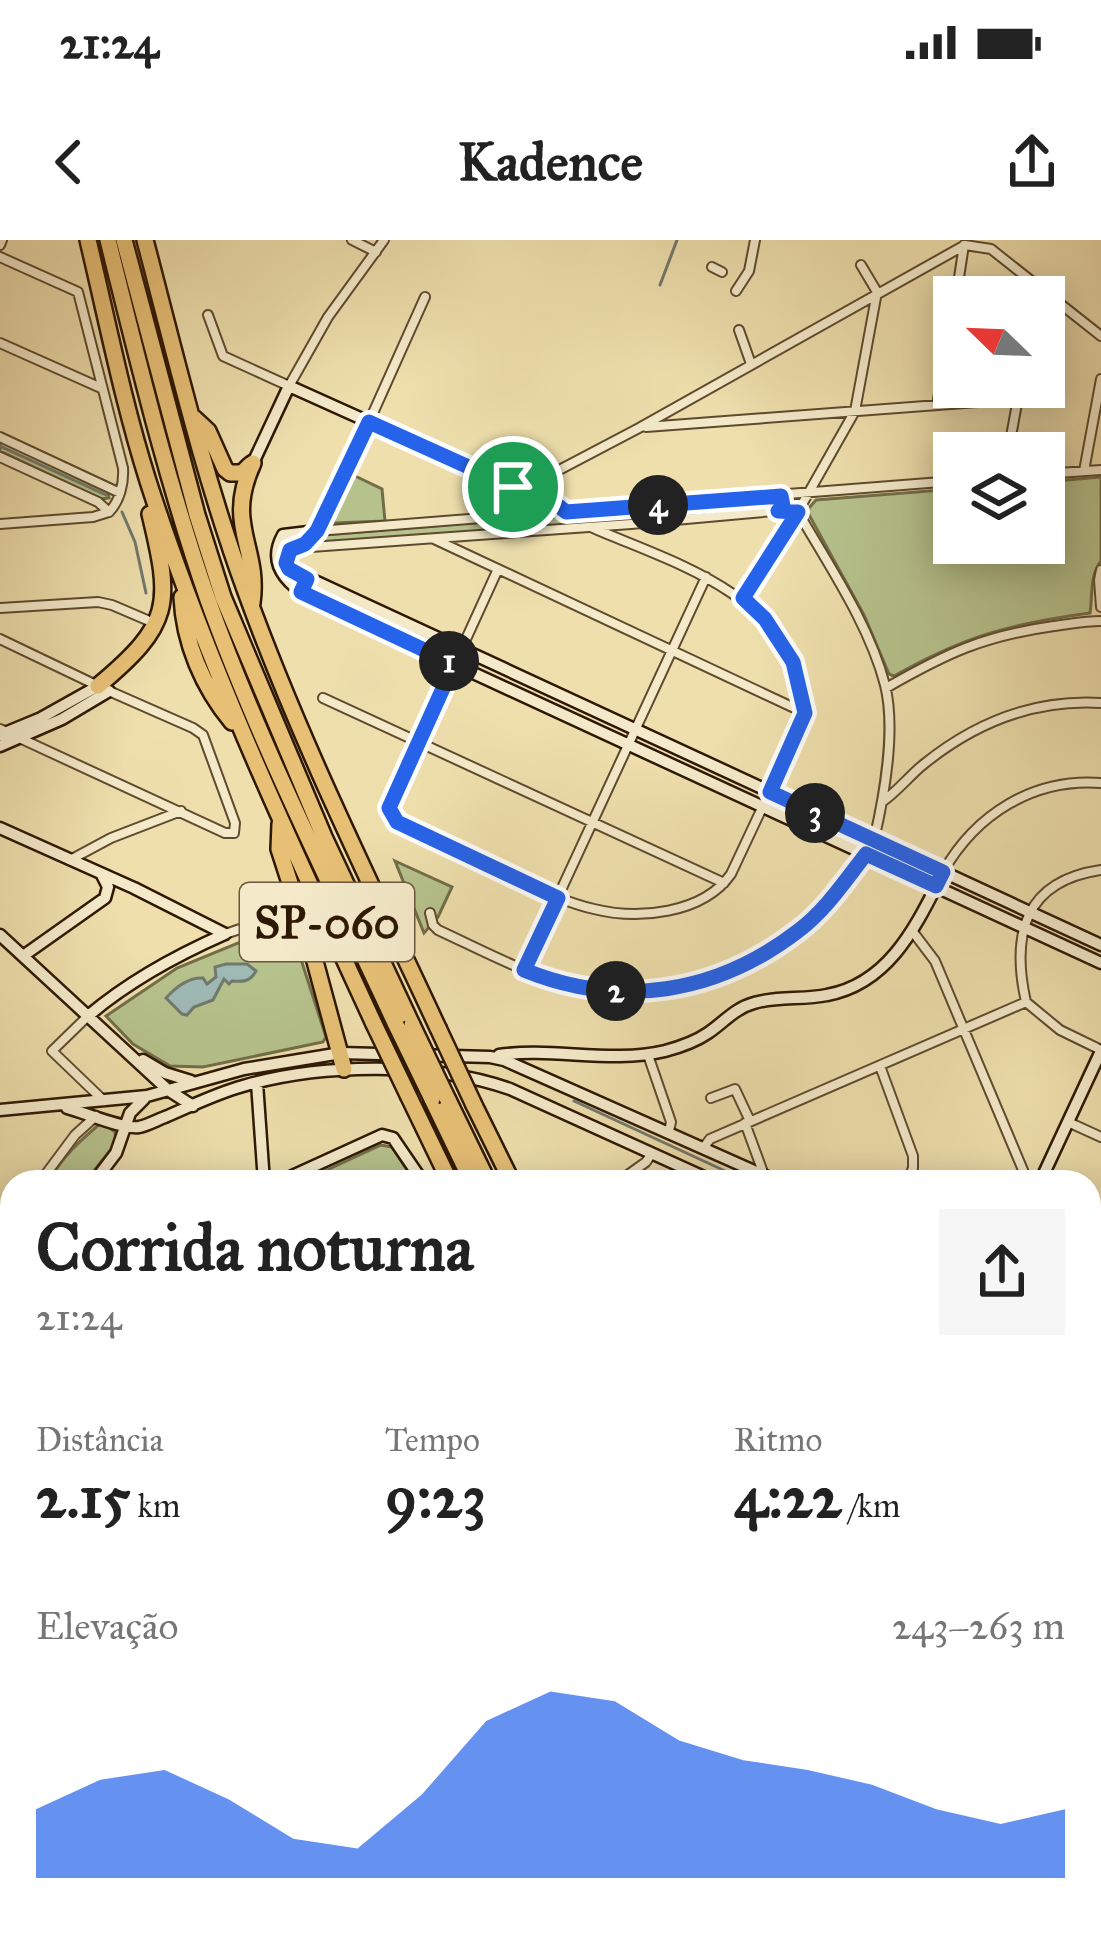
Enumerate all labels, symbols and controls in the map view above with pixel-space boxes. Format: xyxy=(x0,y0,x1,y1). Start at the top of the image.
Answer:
text: 21:24 xyxy=(60,15,159,70)
icon: back xyxy=(36,129,102,195)
text: Kadence xyxy=(458,129,643,195)
icon: share xyxy=(999,129,1065,195)
north arrow xyxy=(933,276,1065,408)
map controls xyxy=(933,276,1065,564)
button: layers xyxy=(933,432,1065,564)
pin xyxy=(462,436,564,538)
icon: arrive xyxy=(480,454,546,520)
pin: 4 xyxy=(628,475,688,535)
text: 4 xyxy=(649,485,667,525)
pin: 1 xyxy=(419,631,479,691)
text: 1 xyxy=(442,641,456,681)
pin: 3 xyxy=(785,783,845,843)
text: 3 xyxy=(808,793,822,833)
road number: SP-060 xyxy=(240,883,414,961)
pin: 2 xyxy=(586,961,646,1021)
text: 2 xyxy=(608,971,624,1011)
text: Corrida noturna xyxy=(36,1207,473,1288)
button: share xyxy=(939,1209,1065,1335)
text: 21:24 xyxy=(36,1293,121,1341)
text: Distância xyxy=(36,1420,164,1460)
text: Tempo xyxy=(385,1420,480,1460)
text: Ritmo xyxy=(734,1420,822,1460)
text: 2.15 xyxy=(36,1460,130,1533)
text: 9:23 xyxy=(385,1460,486,1533)
text: 4:22 xyxy=(734,1460,842,1533)
text: km xyxy=(130,1486,181,1526)
text: /km xyxy=(842,1486,901,1526)
text: Elevação xyxy=(36,1602,178,1650)
text: 243–263 m xyxy=(892,1602,1065,1650)

